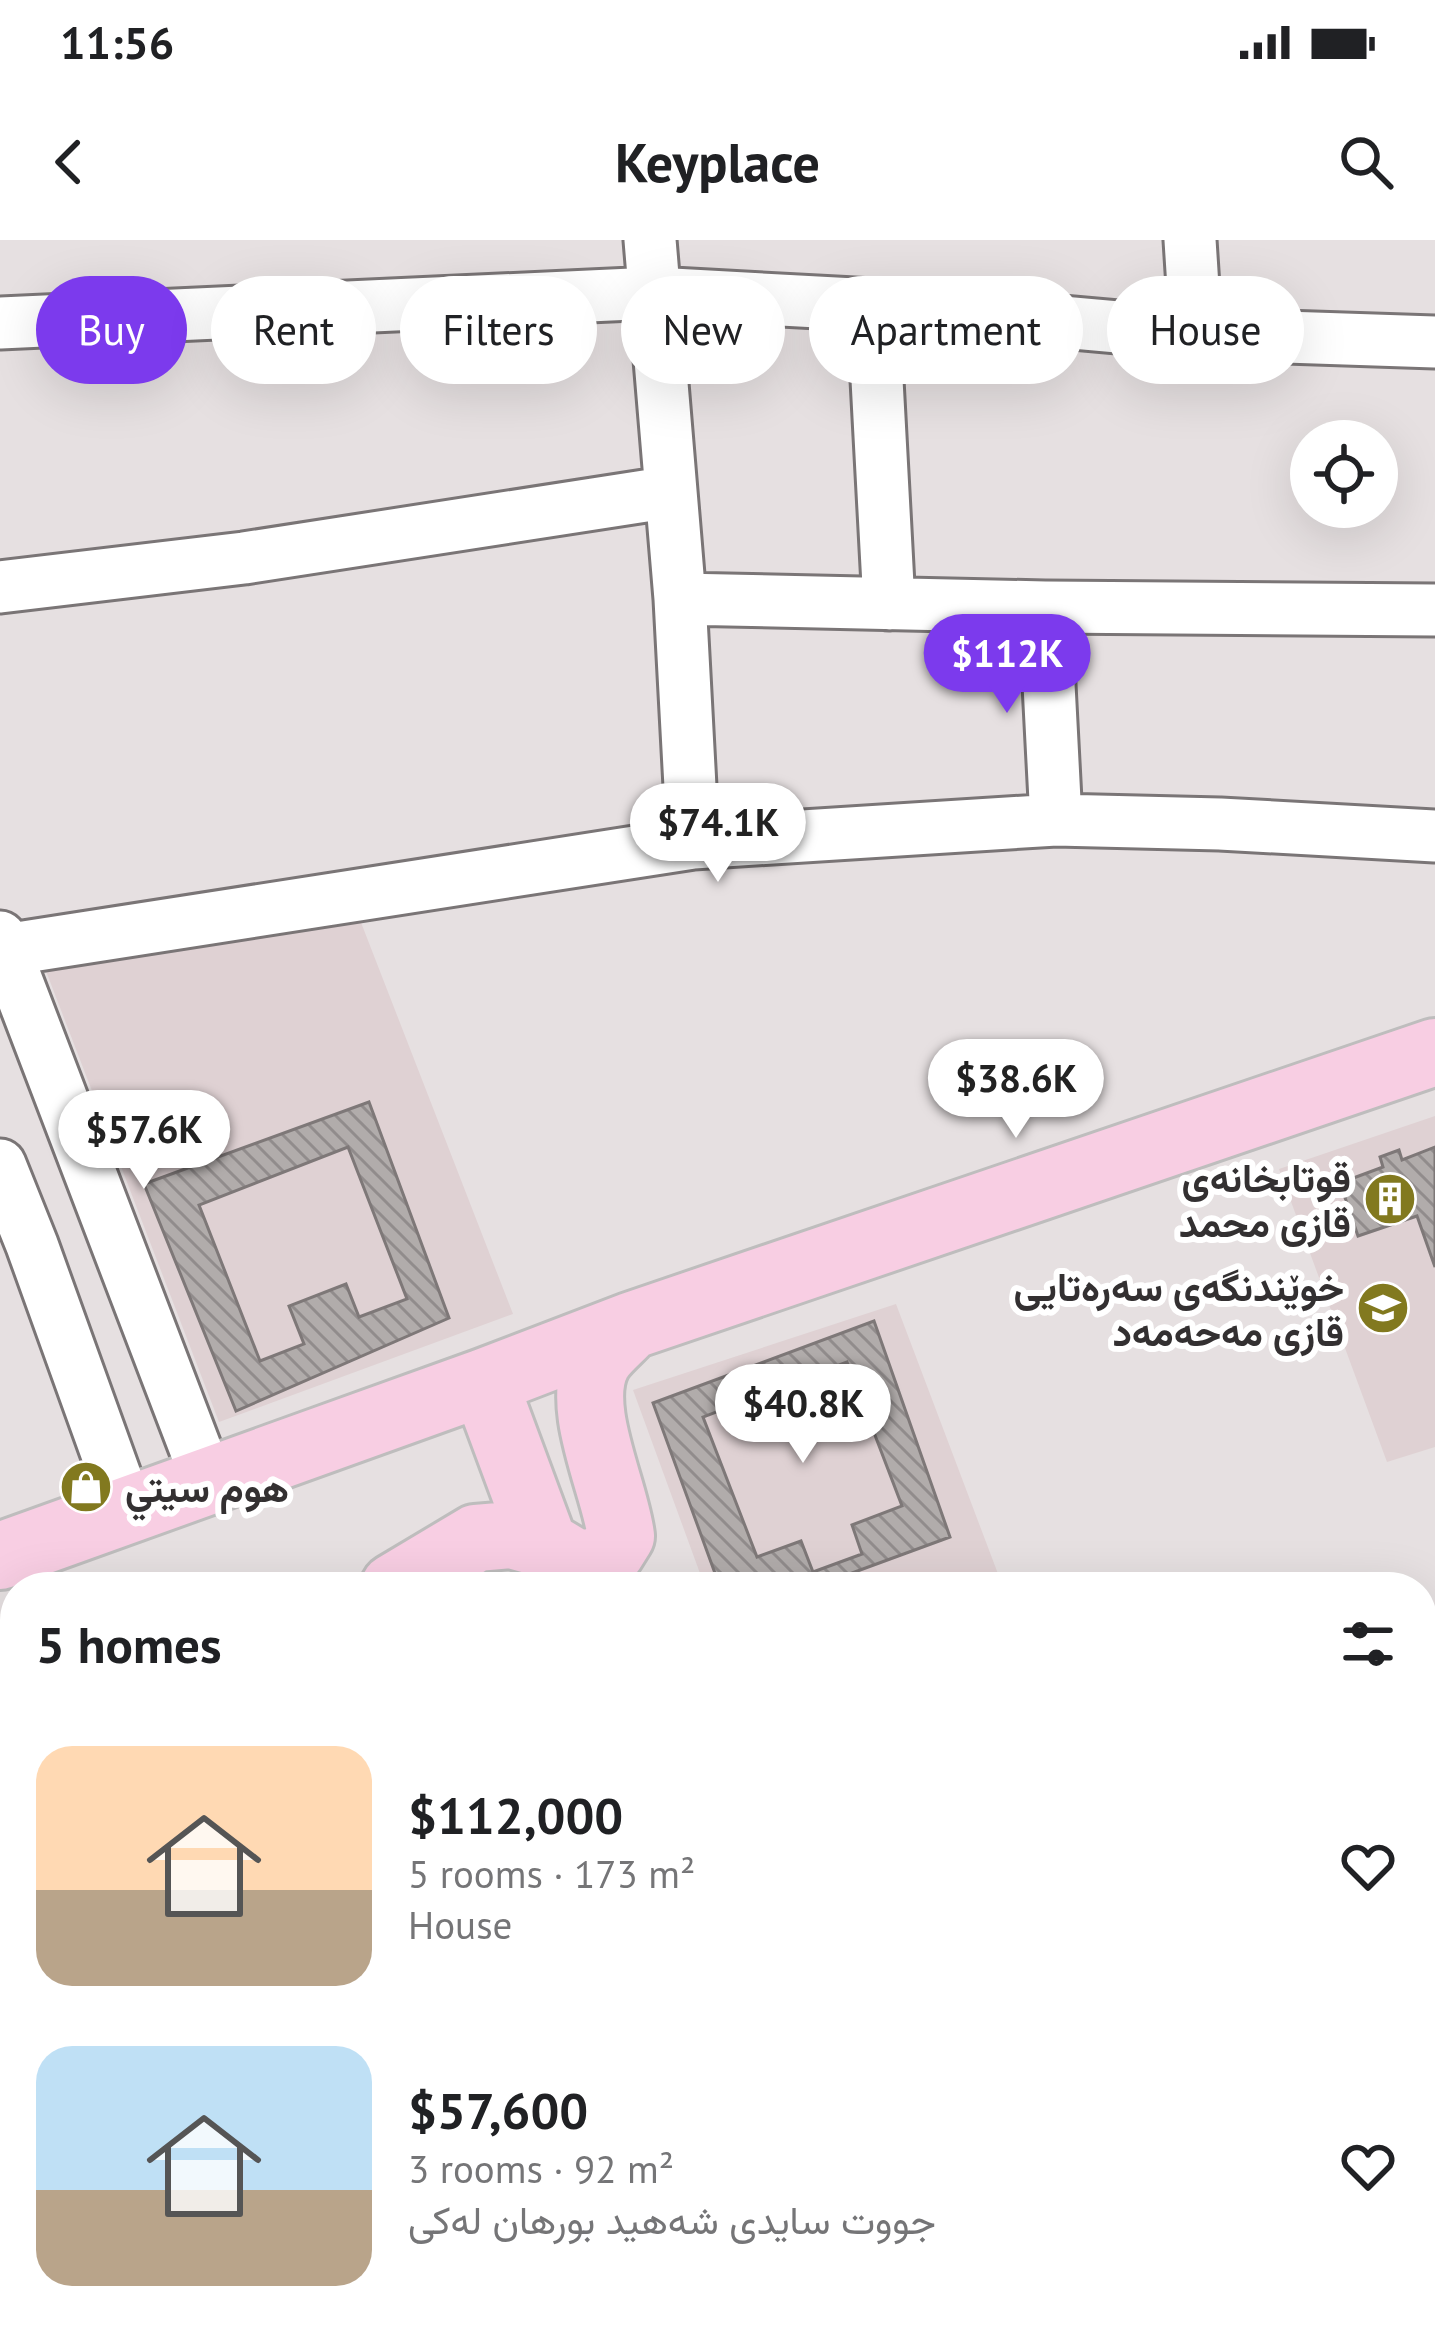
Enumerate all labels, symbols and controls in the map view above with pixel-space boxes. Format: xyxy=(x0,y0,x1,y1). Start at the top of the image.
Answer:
text: 11:56 xyxy=(60,13,174,71)
text: Keyplace xyxy=(615,127,820,197)
icon: back xyxy=(36,129,102,195)
icon: search xyxy=(1333,129,1399,195)
chip: Buy xyxy=(36,276,187,384)
chip: Rent xyxy=(211,276,376,384)
chip: Filters xyxy=(400,276,597,384)
chip: New xyxy=(621,276,785,384)
chip: Apartment xyxy=(809,276,1083,384)
chip: House xyxy=(1107,276,1304,384)
map controls xyxy=(1290,420,1398,528)
button: locate xyxy=(1290,420,1398,528)
pin: $112K xyxy=(923,614,1091,716)
text: $112K xyxy=(951,627,1063,678)
pin: $74.1K xyxy=(620,783,816,885)
text: $74.1K xyxy=(657,796,779,847)
pin: $38.6K xyxy=(918,1039,1114,1141)
text: $38.6K xyxy=(955,1052,1077,1103)
pin: $57.6K xyxy=(46,1090,242,1192)
text: $57.6K xyxy=(85,1103,203,1154)
place label: قوتابخانەی قازی محمد xyxy=(1179,1152,1351,1248)
building icon: قوتابخانەی قازی محمد xyxy=(1362,1171,1418,1227)
place label: خوێندنگەی سەرەتایی قازی مەحەمەد xyxy=(1013,1261,1344,1357)
school or university icon: خوێندنگەی سەرەتایی قازی مەحەمەد xyxy=(1355,1280,1411,1336)
pin: $40.8K xyxy=(705,1364,901,1466)
text: $40.8K xyxy=(742,1377,864,1428)
shop icon: هوم سيتي xyxy=(58,1459,114,1515)
place label: هوم سيتي xyxy=(125,1462,289,1521)
text: 5 homes xyxy=(36,1611,222,1677)
icon: filters xyxy=(1335,1611,1401,1677)
text: $112,000 xyxy=(408,1782,623,1848)
icon: home xyxy=(132,1794,276,1938)
icon: heart xyxy=(1335,1833,1401,1899)
text: 5 rooms · 173 m² xyxy=(408,1848,695,1899)
text: House xyxy=(408,1899,512,1950)
text: $57,600 xyxy=(408,2077,588,2143)
icon: home xyxy=(132,2094,276,2238)
icon: heart xyxy=(1335,2133,1401,2199)
text: 3 rooms · 92 m² xyxy=(408,2143,674,2194)
text: جووت سایدی شەهید بورهان لەکی xyxy=(408,2194,936,2245)

